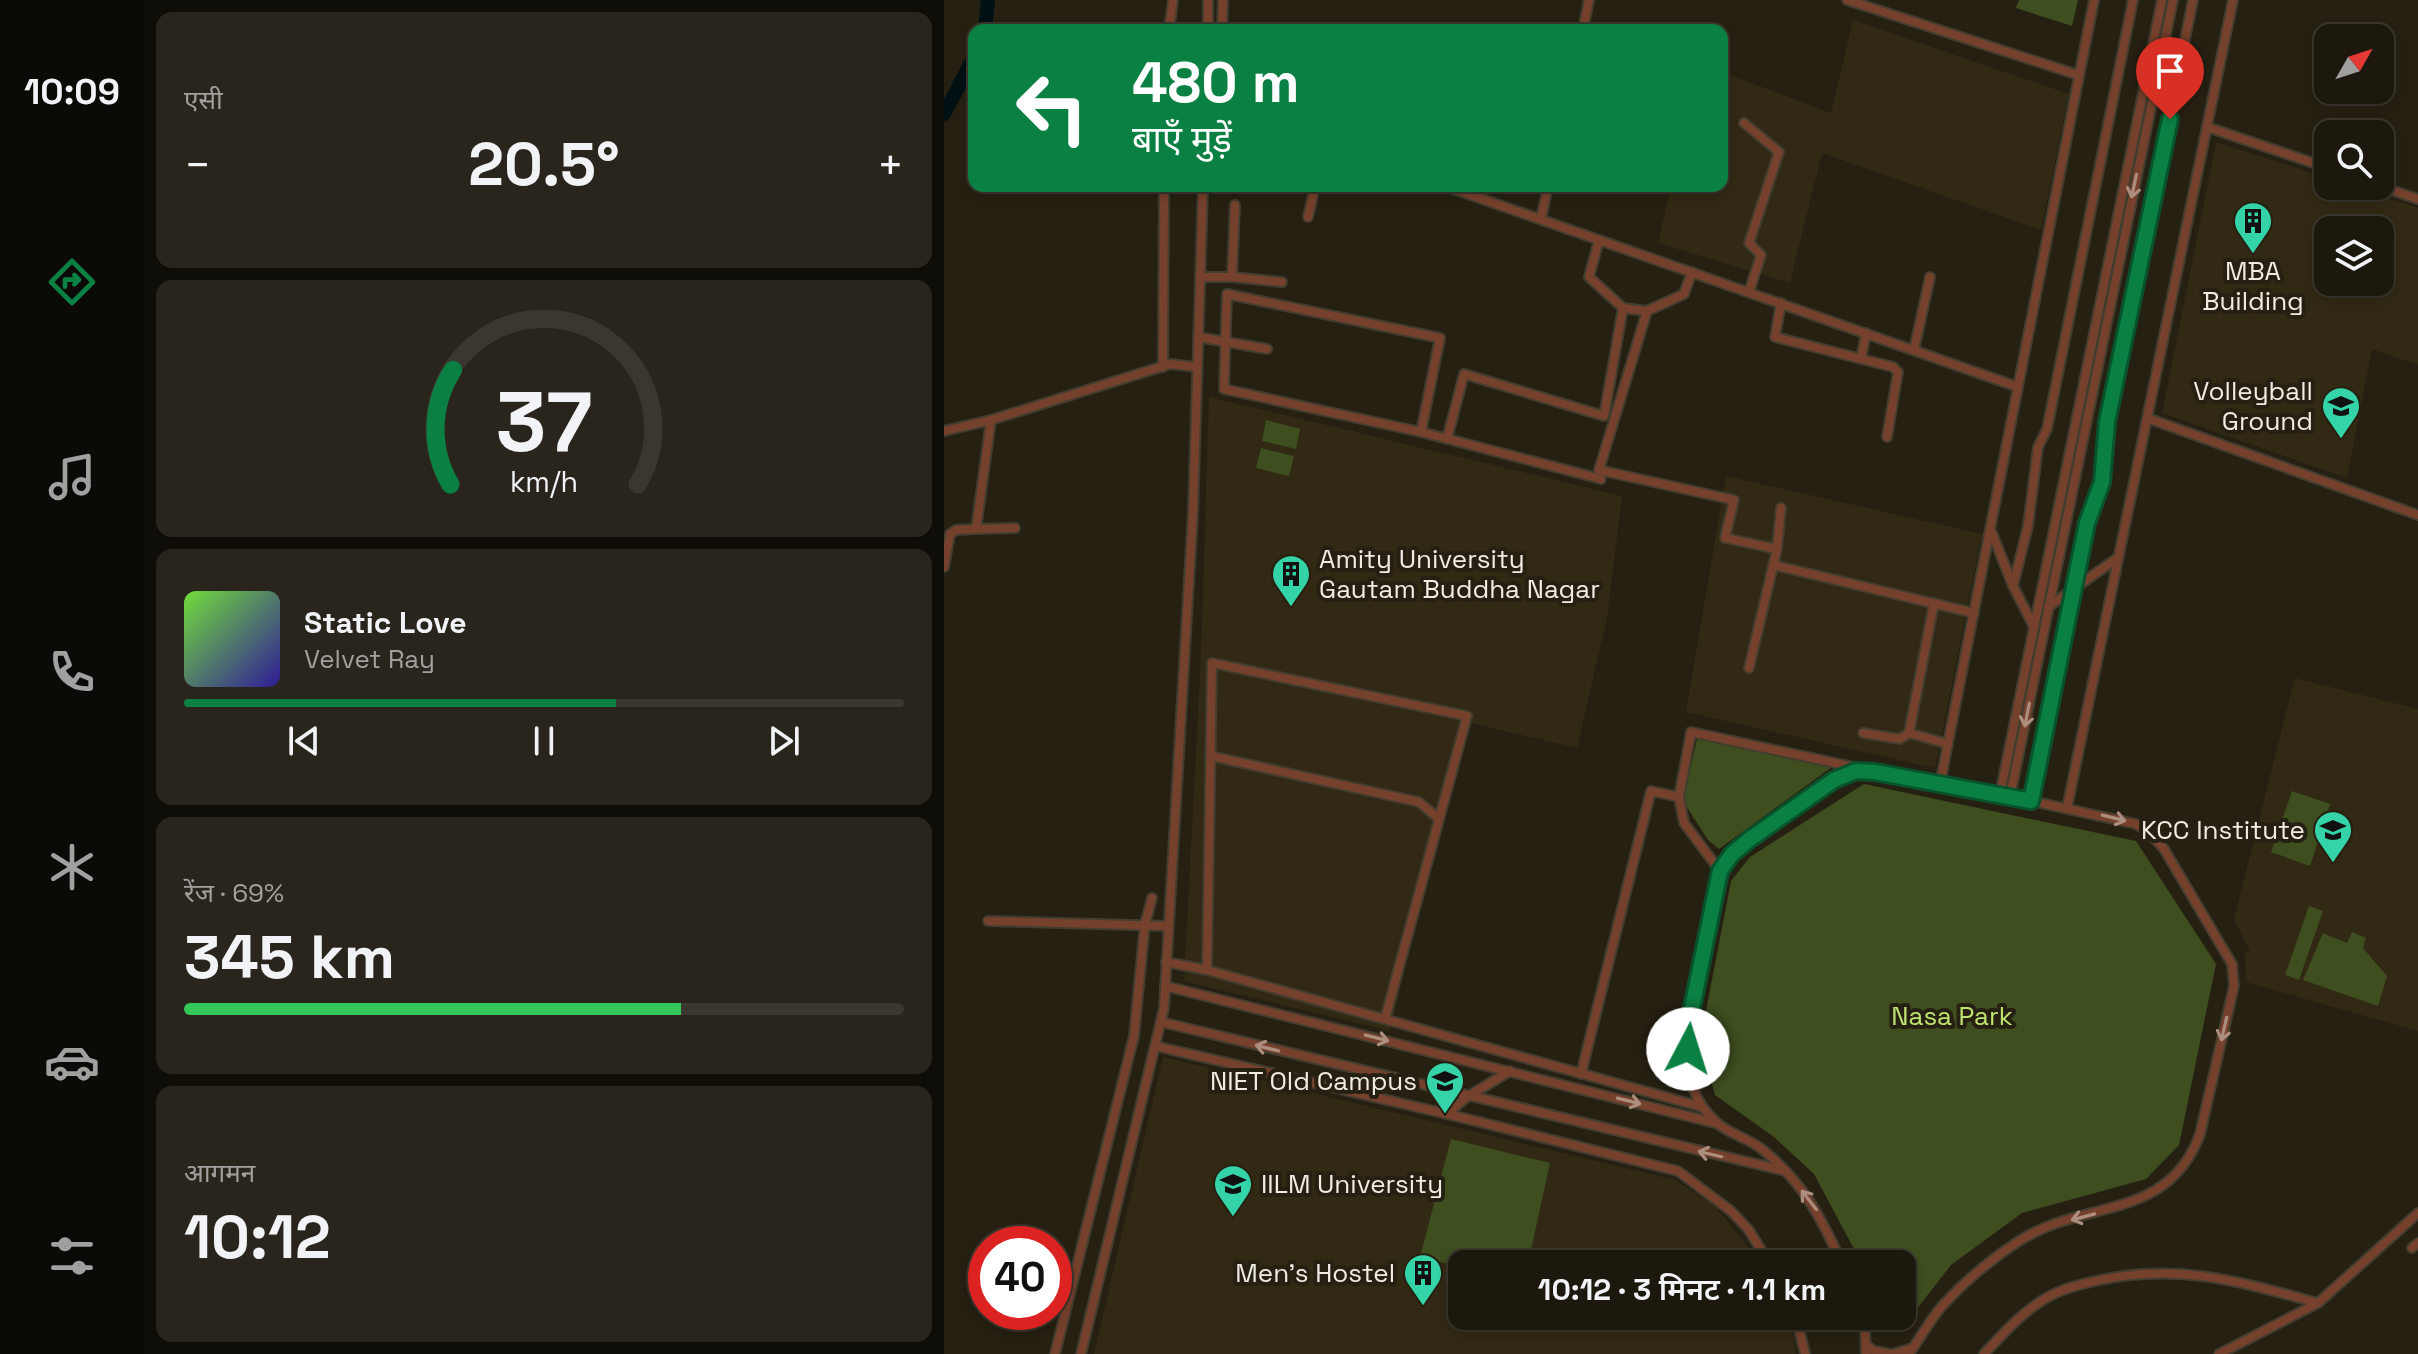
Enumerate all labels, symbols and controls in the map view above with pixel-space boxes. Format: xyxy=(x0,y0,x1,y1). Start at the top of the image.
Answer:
north arrow xyxy=(2314,24,2394,104)
map controls xyxy=(2314,24,2394,296)
pin xyxy=(2136,37,2204,119)
text: 480 m xyxy=(1132,47,1300,118)
icon: arrive xyxy=(2148,49,2192,93)
icon: left xyxy=(1000,56,1104,160)
text: 10:09 xyxy=(24,69,120,115)
text: एसी xyxy=(184,83,223,117)
text: बाएँ मुड़ें xyxy=(1132,117,1232,163)
button: search xyxy=(2314,120,2394,200)
text: 20.5° xyxy=(468,126,620,203)
text: − xyxy=(184,137,211,193)
text: + xyxy=(877,137,904,193)
one-way arrow xyxy=(2126,173,2141,198)
building icon: MBA Building xyxy=(2232,200,2274,255)
button: layers xyxy=(2314,216,2394,296)
icon: directions xyxy=(44,254,100,310)
place label: MBA Building xyxy=(2202,254,2304,318)
text: 37 xyxy=(496,368,592,474)
place label: Volleyball Ground xyxy=(2193,374,2313,438)
school or university icon: Volleyball Ground xyxy=(2320,385,2362,440)
icon: music xyxy=(44,449,100,505)
text: km/h xyxy=(510,464,578,500)
place label: Amity University Gautam Buddha Nagar xyxy=(1319,542,1600,606)
building icon: Amity University Gautam Buddha Nagar xyxy=(1270,553,1312,608)
text: Static Love xyxy=(304,603,467,642)
text: Velvet Ray xyxy=(304,642,435,676)
icon: phone xyxy=(44,644,100,700)
one-way arrow xyxy=(2018,702,2033,727)
icon: previous xyxy=(282,719,326,763)
icon: pause xyxy=(522,719,566,763)
icon: next xyxy=(762,719,806,763)
school or university icon: KCC Institute xyxy=(2312,809,2354,864)
one-way arrow xyxy=(2101,812,2127,827)
place label: KCC Institute xyxy=(2141,813,2305,847)
icon: climate xyxy=(44,839,100,895)
text: रेंज · 69% xyxy=(184,876,284,910)
text: 345 km xyxy=(184,919,395,996)
park label: Nasa Park xyxy=(1891,999,2013,1033)
position arrow xyxy=(1646,1007,1730,1091)
one-way arrow xyxy=(2216,1015,2231,1041)
one-way arrow xyxy=(1363,1032,1389,1047)
icon: car xyxy=(44,1034,100,1090)
one-way arrow xyxy=(1254,1039,1280,1054)
school or university icon: NIET Old Campus xyxy=(1424,1060,1466,1115)
place label: NIET Old Campus xyxy=(1210,1064,1417,1098)
one-way arrow xyxy=(1615,1095,1641,1110)
one-way arrow xyxy=(1698,1145,1724,1160)
text: आगमन xyxy=(184,1156,255,1190)
school or university icon: IILM University xyxy=(1212,1163,1254,1218)
place label: IILM University xyxy=(1261,1167,1443,1201)
one-way arrow xyxy=(1801,1190,1818,1211)
text: 10:12 xyxy=(184,1199,331,1276)
one-way arrow xyxy=(2071,1211,2096,1226)
speed limit sign: 40 xyxy=(968,1226,1072,1330)
icon: filters xyxy=(44,1228,100,1284)
building icon: Men's Hostel xyxy=(1402,1252,1444,1307)
place label: Men's Hostel xyxy=(1235,1256,1395,1290)
text: 10:12 · 3 मिनट · 1.1 km xyxy=(1538,1270,1826,1309)

